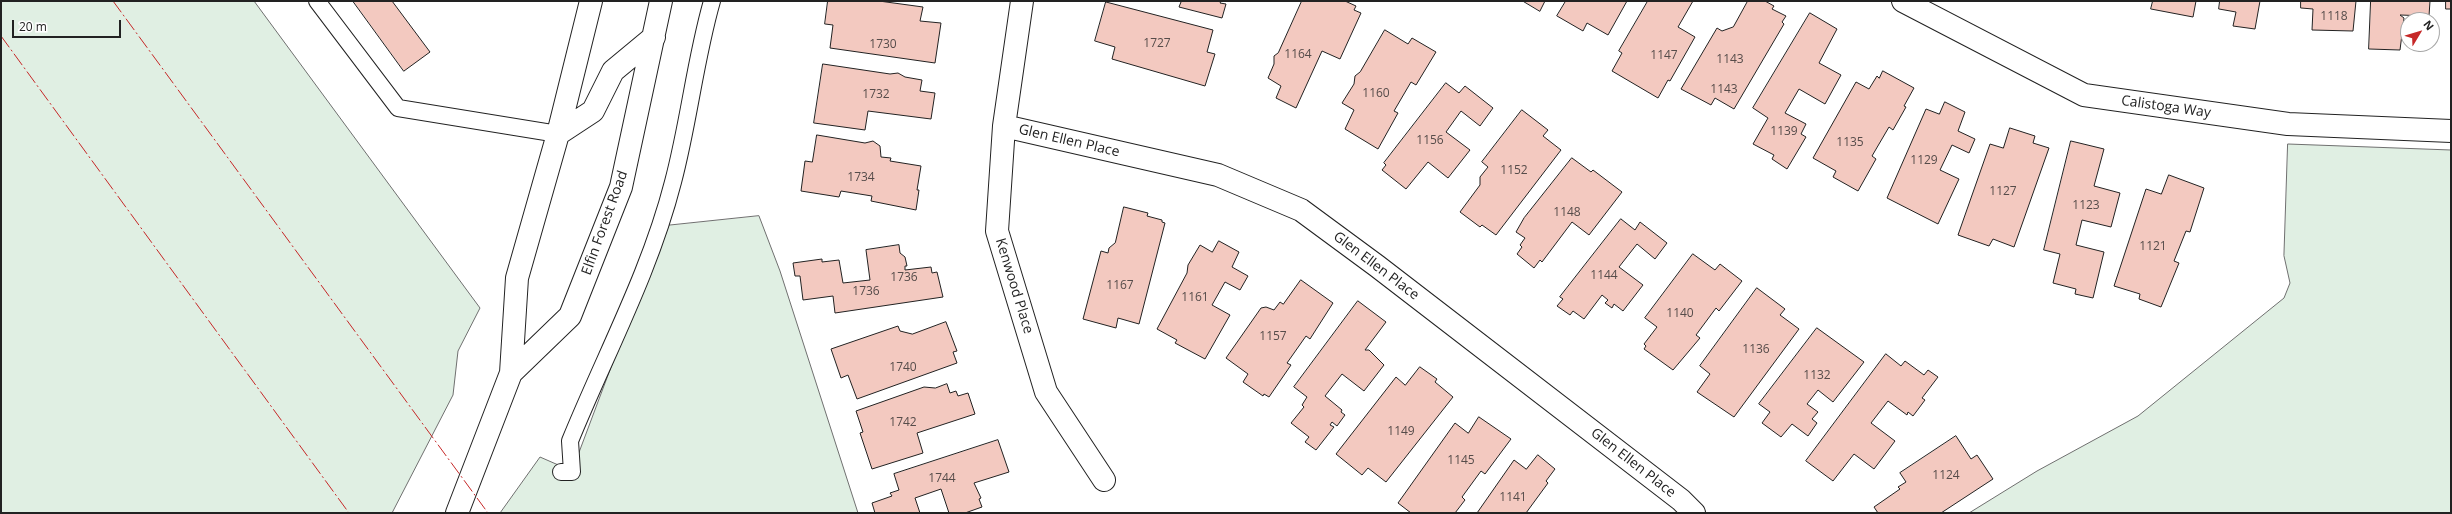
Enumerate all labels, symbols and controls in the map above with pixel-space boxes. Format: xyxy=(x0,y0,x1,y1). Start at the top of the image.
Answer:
house number: 1118 xyxy=(2320,10,2348,24)
scale bar xyxy=(14,12,123,38)
north arrow xyxy=(2400,12,2440,52)
text: N xyxy=(2420,17,2438,33)
text: 20 m xyxy=(19,18,47,35)
house number: 1727 xyxy=(1143,37,1171,51)
house number: 1730 xyxy=(869,38,897,52)
house number: 1164 xyxy=(1284,48,1312,62)
house number: 1147 xyxy=(1650,49,1678,63)
house number: 1143 xyxy=(1716,53,1744,67)
house number: 1143 xyxy=(1710,83,1738,97)
house number: 1160 xyxy=(1362,87,1390,101)
house number: 1732 xyxy=(862,88,890,102)
street label: Calistoga Way xyxy=(2120,92,2212,122)
street label: Glen Ellen Place xyxy=(1017,121,1121,161)
house number: 1139 xyxy=(1770,125,1798,139)
house number: 1156 xyxy=(1416,134,1444,148)
house number: 1135 xyxy=(1836,136,1864,150)
house number: 1129 xyxy=(1910,154,1938,168)
house number: 1152 xyxy=(1500,164,1528,178)
street label: Elfin Forest Road xyxy=(578,169,632,277)
house number: 1734 xyxy=(847,171,875,185)
house number: 1127 xyxy=(1989,185,2017,199)
house number: 1123 xyxy=(2072,199,2100,213)
house number: 1148 xyxy=(1553,206,1581,220)
street label: Glen Ellen Place xyxy=(1330,228,1422,304)
street label: Kenwood Place xyxy=(991,236,1037,336)
house number: 1121 xyxy=(2139,240,2167,254)
house number: 1144 xyxy=(1590,269,1618,283)
house number: 1736 xyxy=(890,271,918,285)
house number: 1167 xyxy=(1106,279,1134,293)
house number: 1736 xyxy=(852,285,880,299)
house number: 1161 xyxy=(1181,291,1209,305)
house number: 1140 xyxy=(1666,307,1694,321)
house number: 1157 xyxy=(1259,330,1287,344)
house number: 1136 xyxy=(1742,343,1770,357)
house number: 1740 xyxy=(889,361,917,375)
house number: 1132 xyxy=(1803,369,1831,383)
house number: 1742 xyxy=(889,416,917,430)
house number: 1149 xyxy=(1387,425,1415,439)
street label: Glen Ellen Place xyxy=(1587,425,1679,501)
house number: 1145 xyxy=(1447,454,1475,468)
house number: 1124 xyxy=(1932,469,1960,483)
house number: 1744 xyxy=(928,472,956,486)
house number: 1141 xyxy=(1499,491,1527,505)

